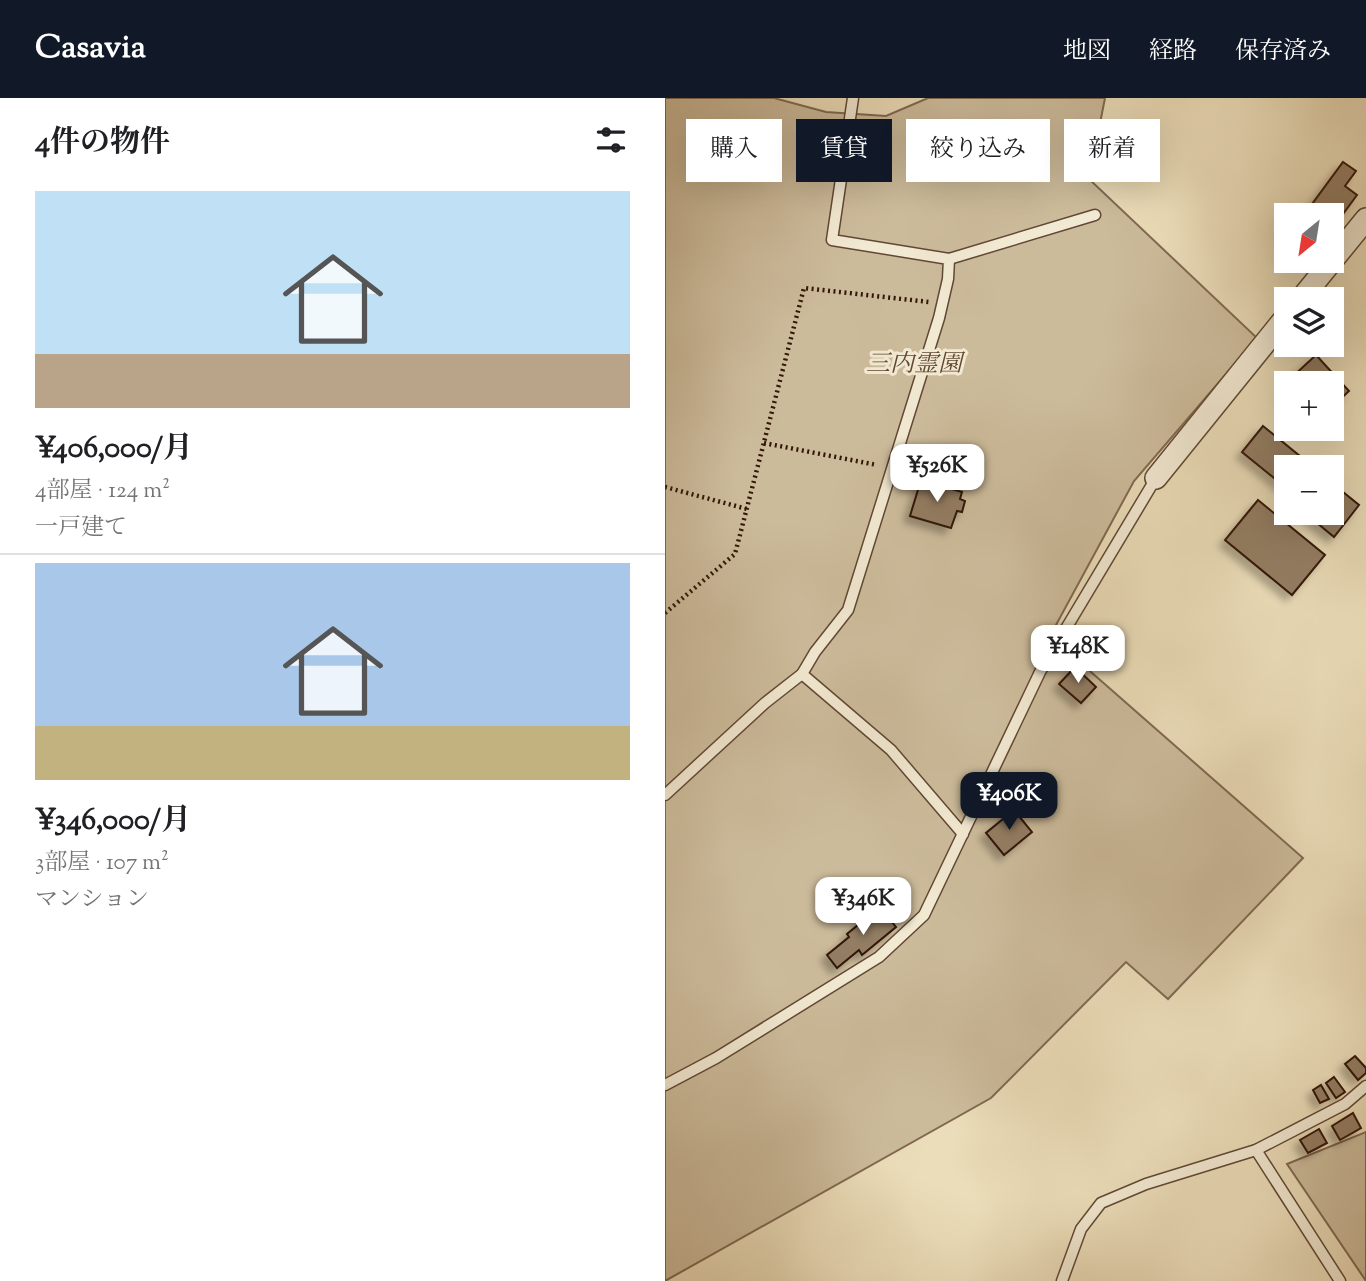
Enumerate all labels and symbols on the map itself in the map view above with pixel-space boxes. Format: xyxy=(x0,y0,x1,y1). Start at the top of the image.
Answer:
north arrow xyxy=(1274,203,1344,273)
park label: 三内霊園 xyxy=(866,348,966,382)
pin: ¥526K xyxy=(888,444,986,504)
pin: ¥148K xyxy=(1029,626,1127,685)
pin: ¥406K xyxy=(960,772,1058,832)
pin: ¥346K xyxy=(814,878,912,937)

